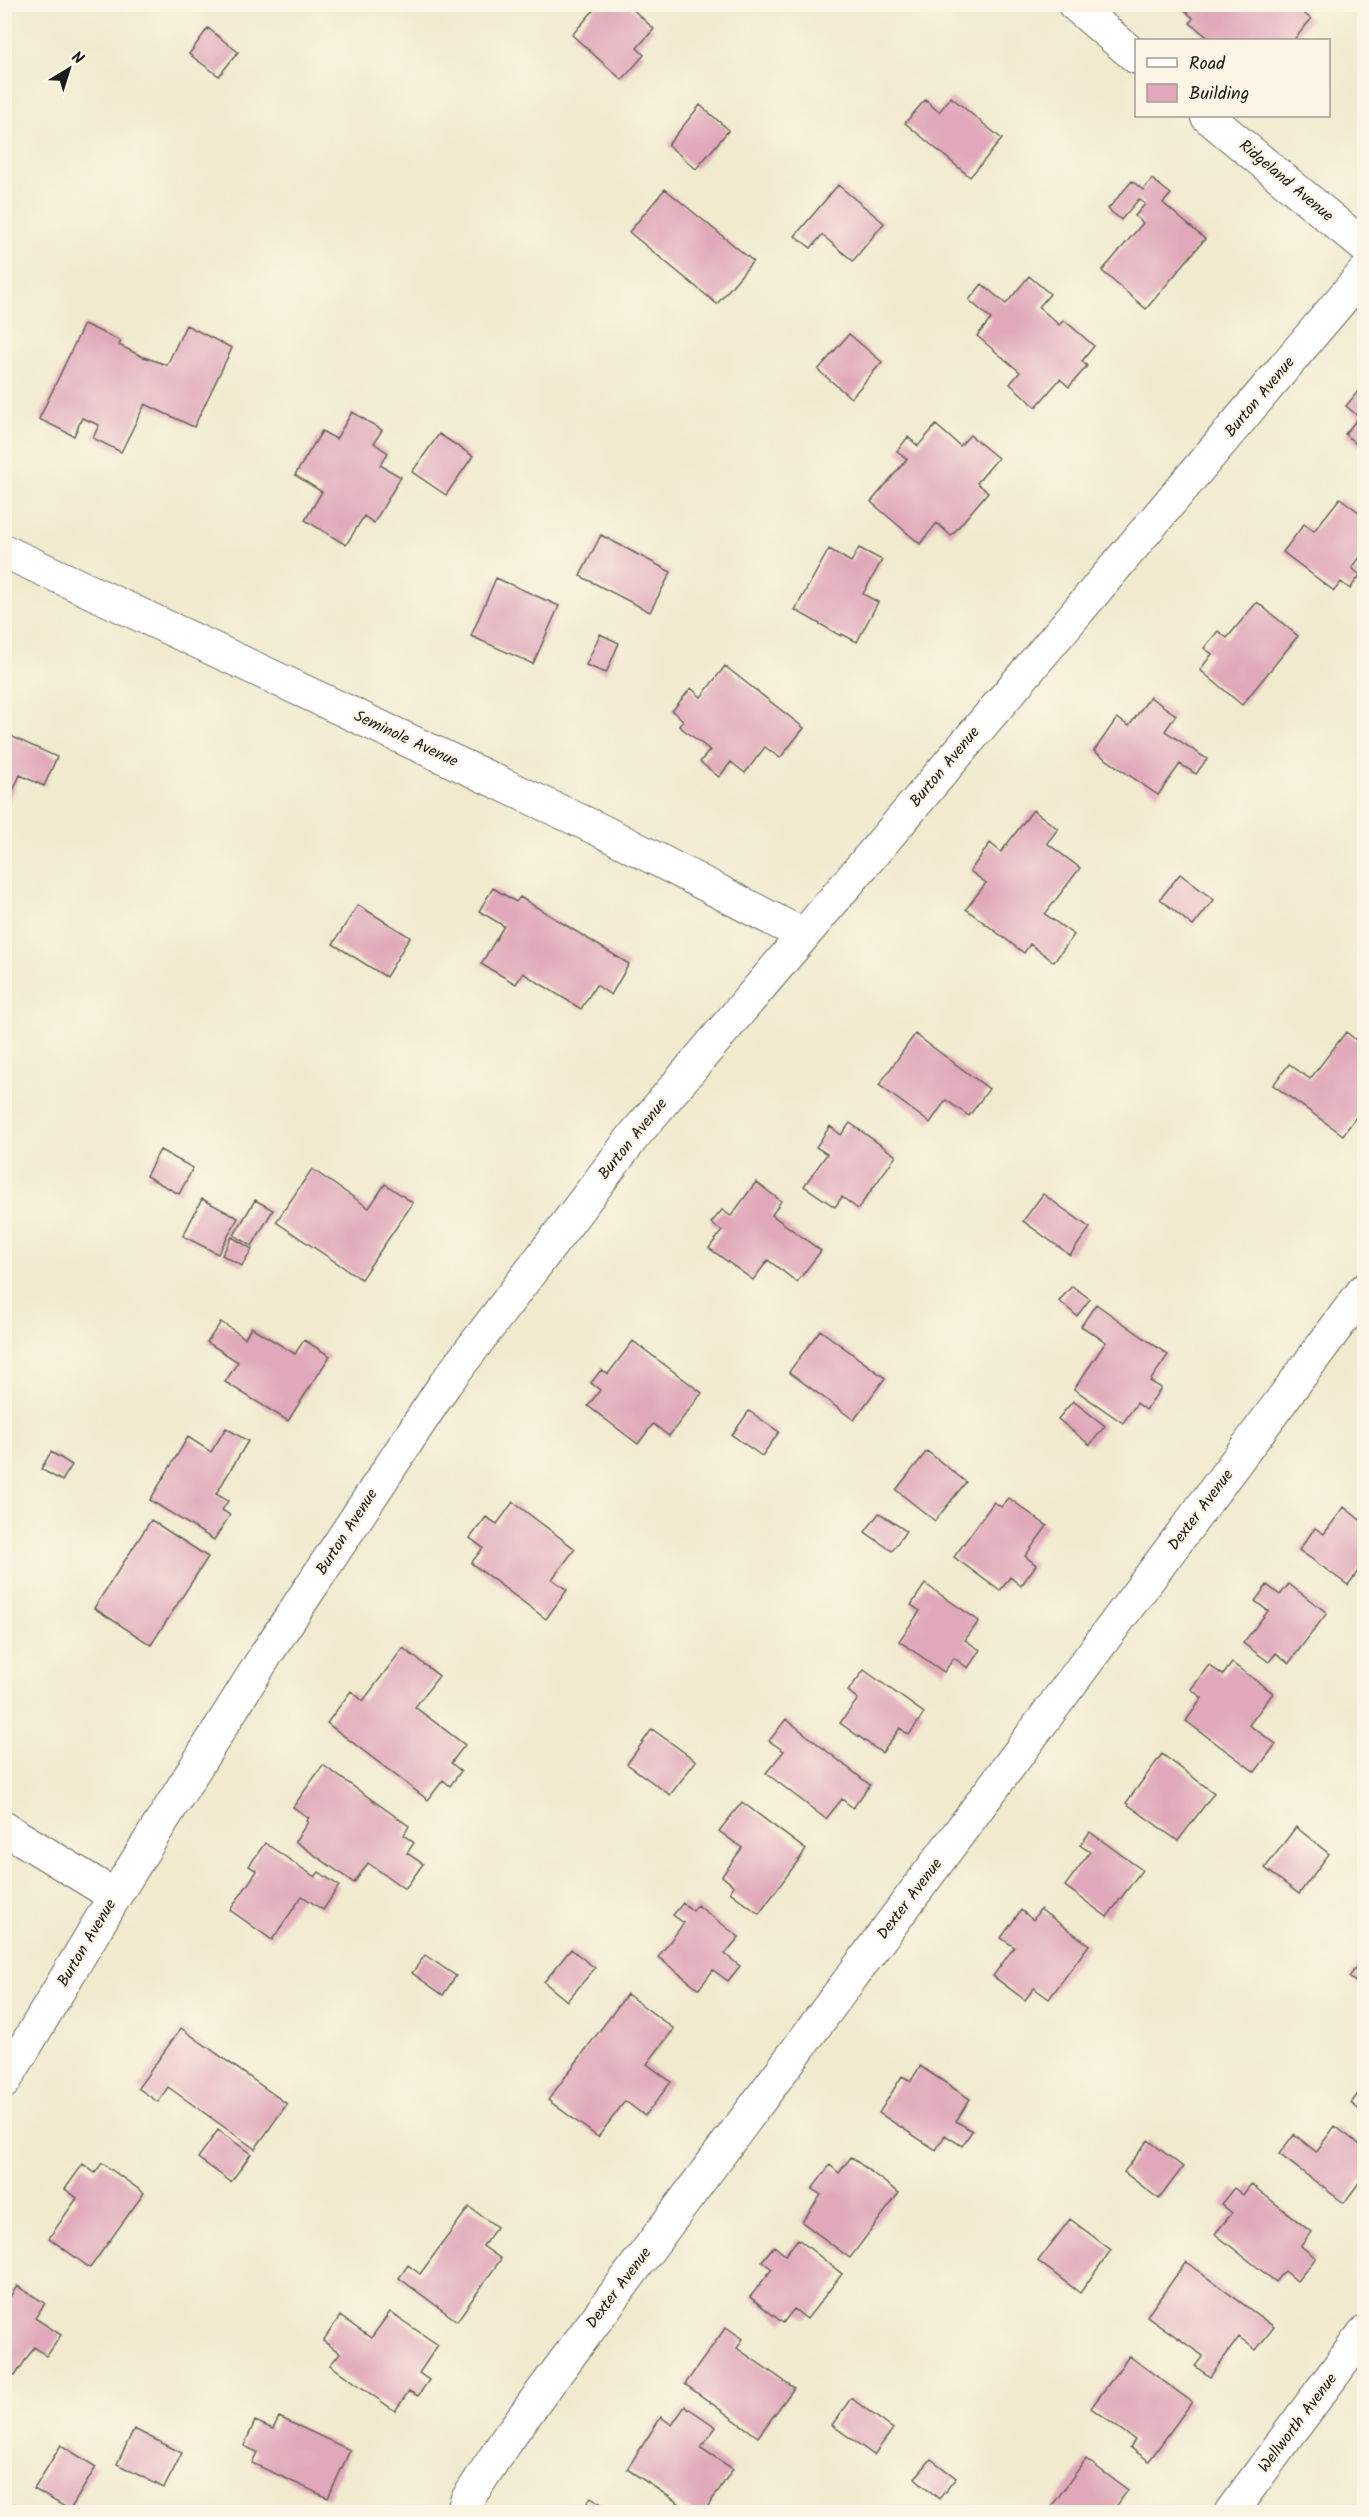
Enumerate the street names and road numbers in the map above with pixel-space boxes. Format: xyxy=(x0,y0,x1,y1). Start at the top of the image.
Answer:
street label: Ridgeland Avenue xyxy=(1233,134,1339,228)
street label: Burton Avenue xyxy=(1219,351,1301,443)
street label: Seminole Avenue xyxy=(350,704,462,774)
street label: Burton Avenue xyxy=(904,721,986,813)
street label: Burton Avenue xyxy=(592,1093,674,1185)
street label: Dexter Avenue xyxy=(1162,1464,1240,1556)
street label: Burton Avenue xyxy=(310,1484,384,1580)
street label: Dexter Avenue xyxy=(871,1853,949,1945)
street label: Burton Avenue xyxy=(51,1894,123,1992)
street label: Dexter Avenue xyxy=(580,2242,658,2334)
street label: Wellworth Avenue xyxy=(1252,2368,1344,2478)

